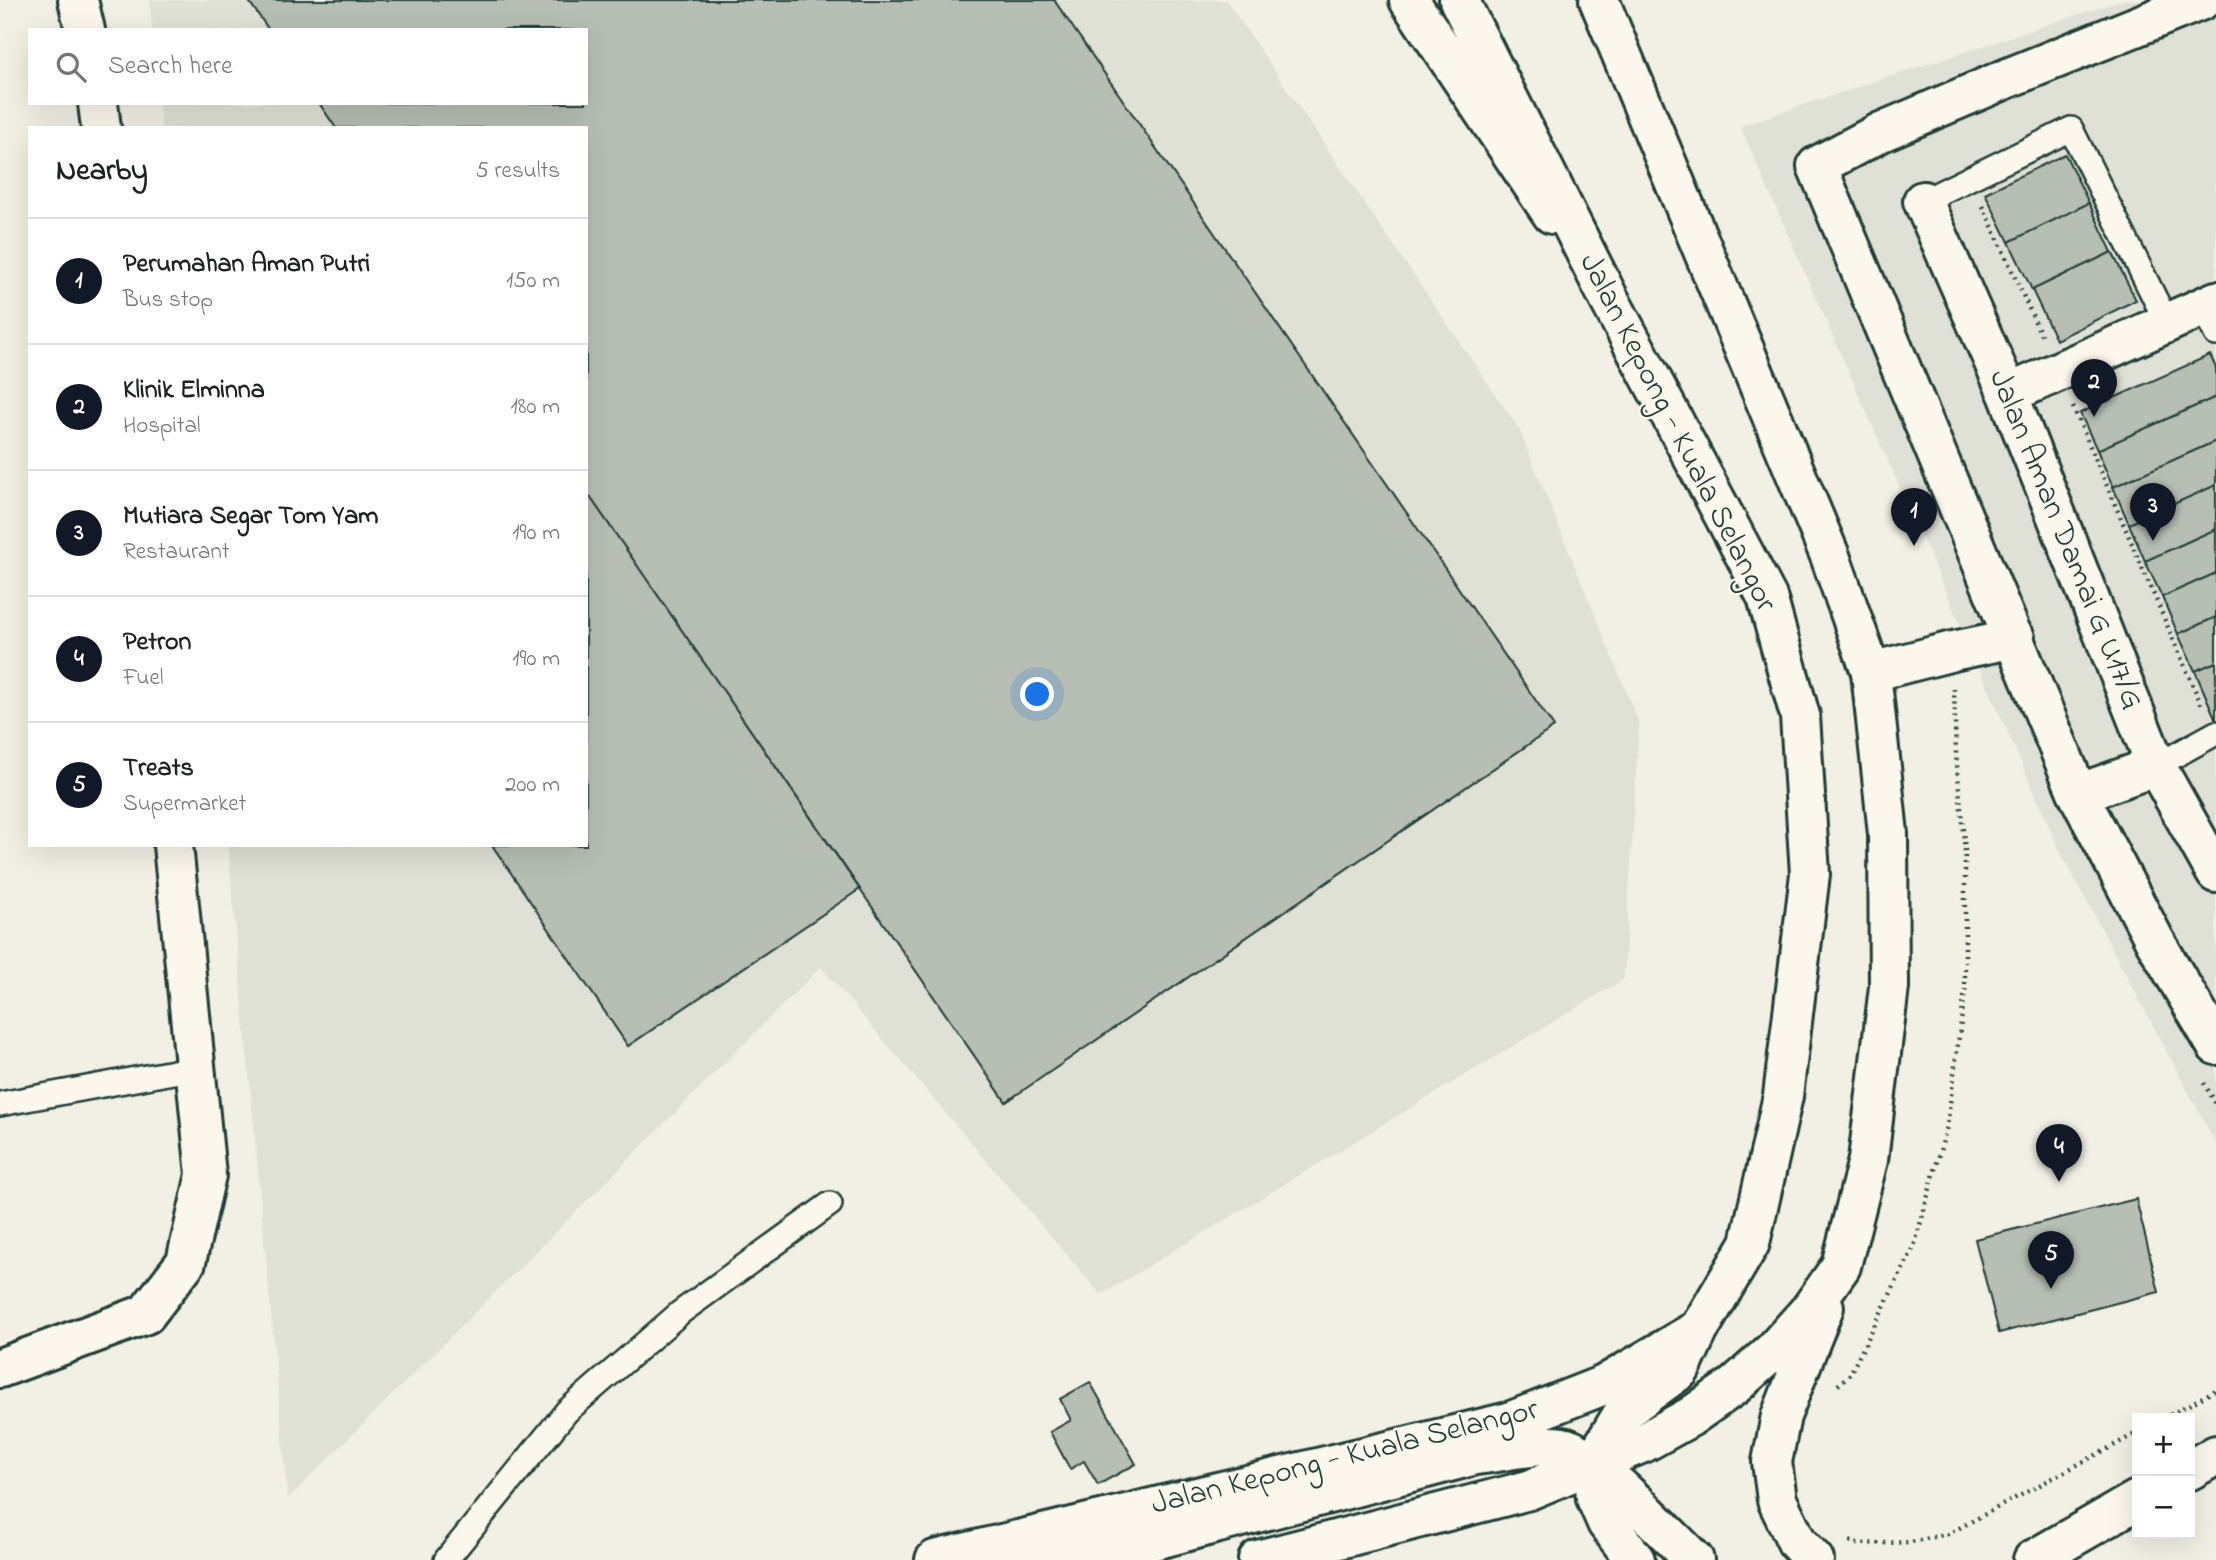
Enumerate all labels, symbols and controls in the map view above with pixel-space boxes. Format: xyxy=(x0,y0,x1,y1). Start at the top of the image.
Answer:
search box xyxy=(28,28,588,105)
icon: search xyxy=(52,48,90,86)
text: Search here xyxy=(108,48,233,86)
text: Nearby xyxy=(56,150,148,194)
text: 5 results xyxy=(476,155,560,188)
street label: Jalan Kepong - Kuala Selangor xyxy=(1566,245,1788,621)
text: Perumahan Aman Putri xyxy=(123,246,370,284)
text: 1 xyxy=(75,265,83,298)
text: 150 m xyxy=(506,265,560,298)
text: Bus stop xyxy=(123,284,213,317)
pin: 2 xyxy=(2071,359,2117,417)
street label: Jalan Aman Damai G U17/G xyxy=(1975,363,2155,717)
text: Klinik Elminna xyxy=(123,372,265,410)
text: 2 xyxy=(73,391,85,424)
text: 180 m xyxy=(511,391,560,424)
text: Hospital xyxy=(123,410,201,443)
pin: 3 xyxy=(2130,483,2176,541)
pin: 1 xyxy=(1891,488,1937,546)
text: Mutiara Segar Tom Yam xyxy=(123,498,378,536)
text: 3 xyxy=(74,517,84,550)
text: 190 m xyxy=(512,517,560,550)
text: Restaurant xyxy=(123,536,230,569)
text: Petron xyxy=(123,624,191,662)
text: 4 xyxy=(74,643,84,676)
text: 190 m xyxy=(512,643,560,676)
text: Fuel xyxy=(123,662,164,695)
your location xyxy=(1020,677,1054,711)
text: Treats xyxy=(123,750,194,788)
text: 5 xyxy=(72,769,86,802)
text: 200 m xyxy=(505,769,560,802)
text: Supermarket xyxy=(123,788,246,821)
pin: 4 xyxy=(2036,1124,2082,1182)
pin: 5 xyxy=(2028,1231,2074,1289)
street label: Jalan Kepong - Kuala Selangor xyxy=(1147,1387,1544,1529)
map controls xyxy=(2132,1413,2195,1539)
button: + xyxy=(2132,1413,2195,1476)
button: − xyxy=(2132,1476,2195,1539)

